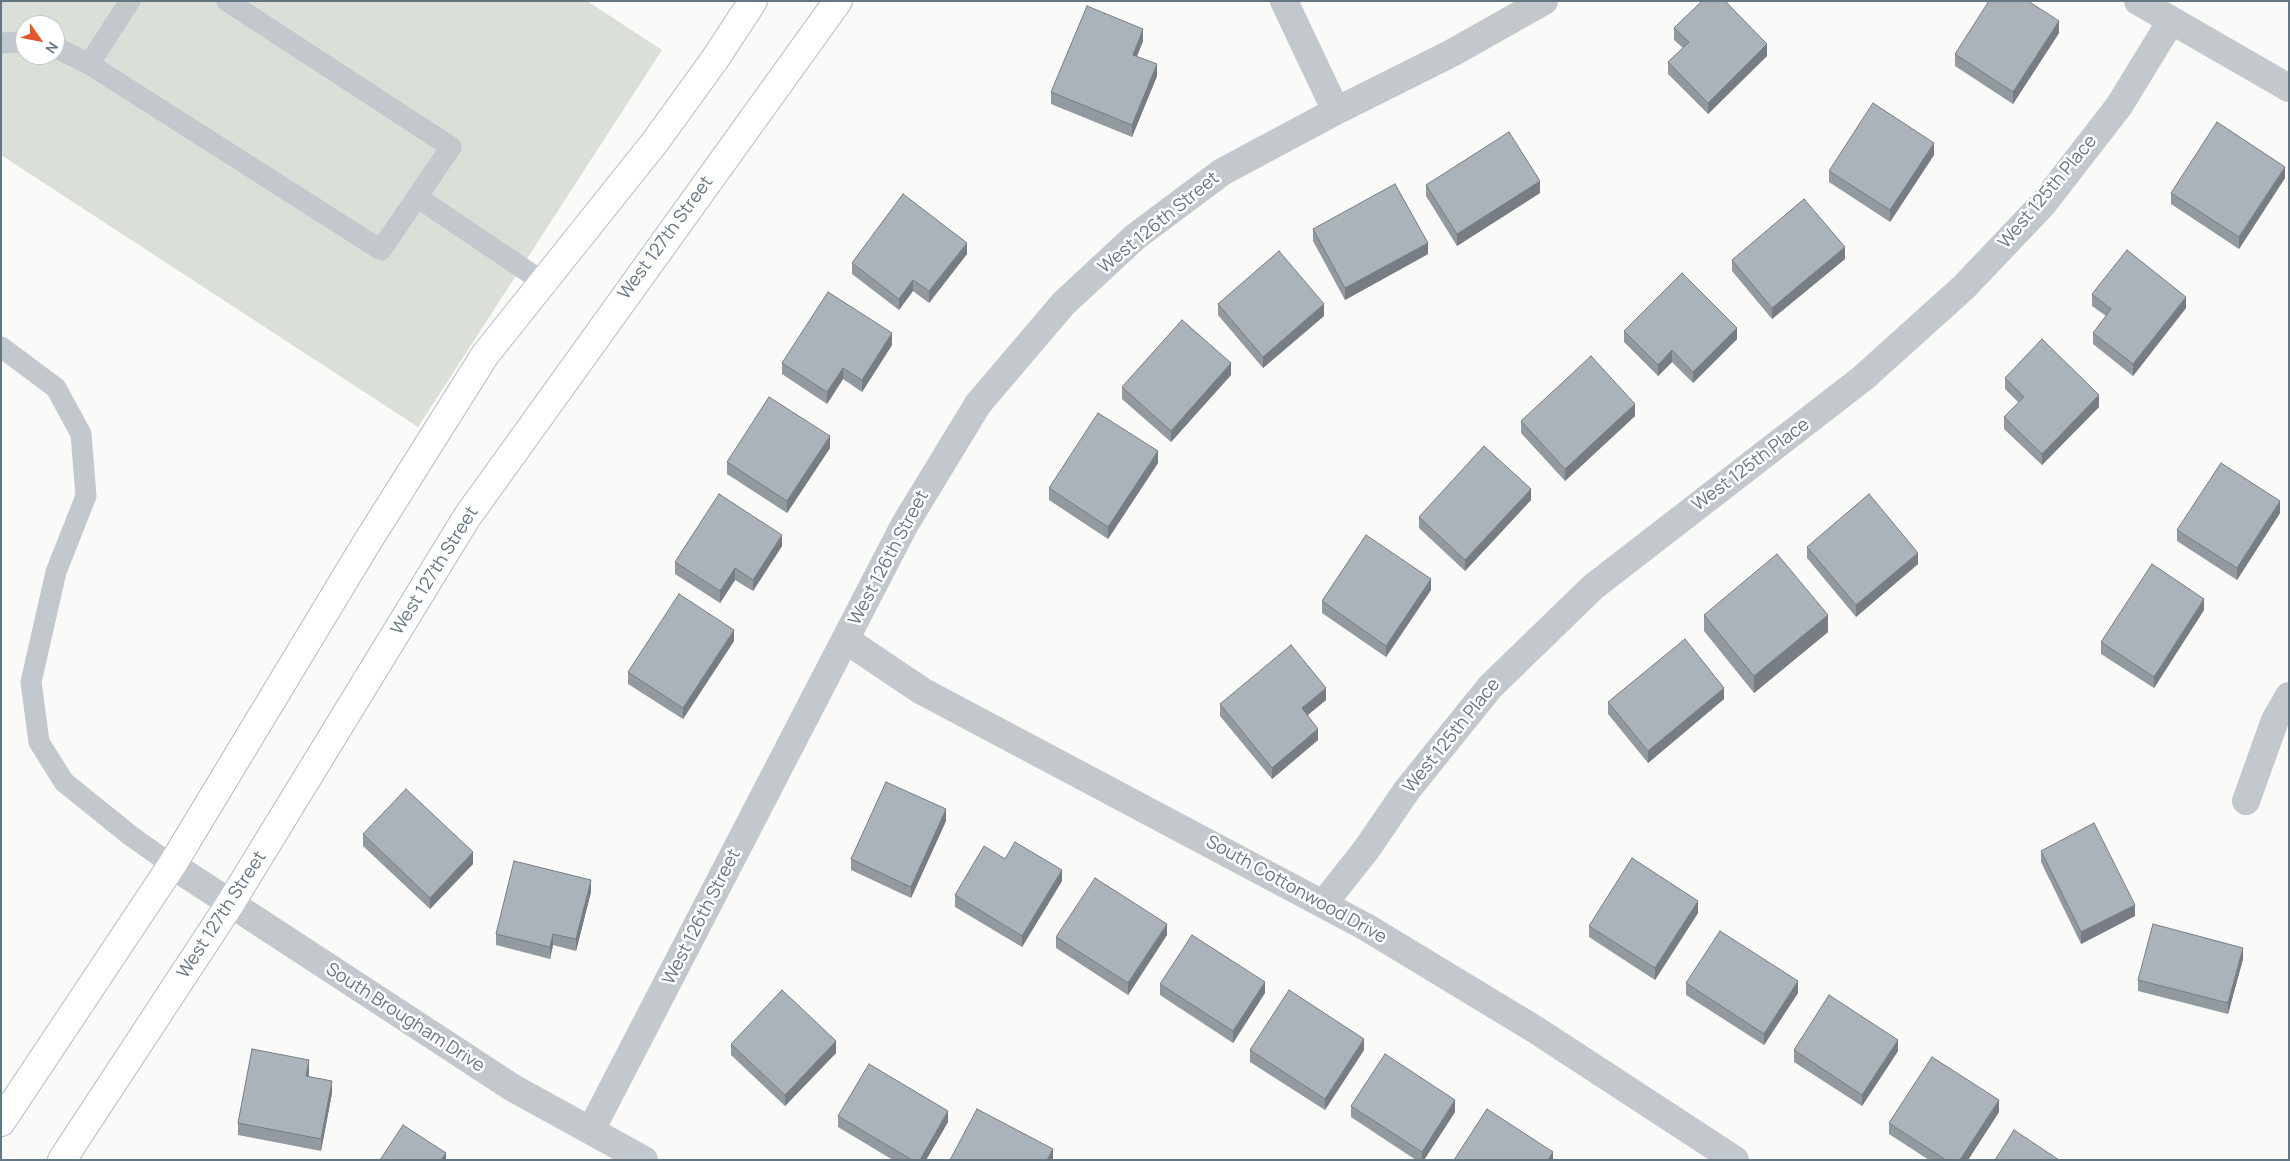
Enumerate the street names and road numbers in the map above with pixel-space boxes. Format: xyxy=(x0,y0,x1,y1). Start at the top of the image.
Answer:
street label: West 125th Place xyxy=(1994,131,2102,253)
street label: West 126th Street xyxy=(1094,168,1224,278)
street label: West 127th Street xyxy=(614,172,718,304)
street label: West 125th Place xyxy=(1688,414,1814,516)
street label: West 126th Street xyxy=(844,487,934,629)
street label: West 127th Street xyxy=(387,503,483,639)
street label: West 125th Place xyxy=(1399,674,1505,798)
street label: South Cottonwood Drive xyxy=(1202,831,1390,949)
street label: West 126th Street xyxy=(658,846,746,988)
street label: West 127th Street xyxy=(173,847,271,983)
street label: South Brougham Drive xyxy=(322,959,488,1077)

